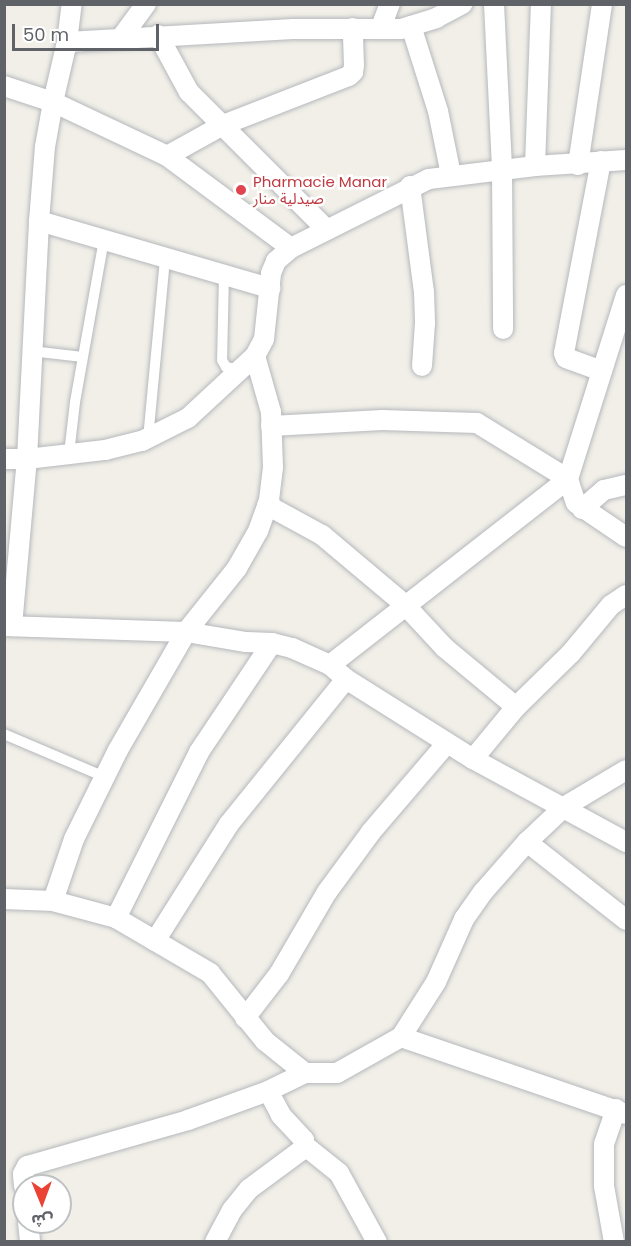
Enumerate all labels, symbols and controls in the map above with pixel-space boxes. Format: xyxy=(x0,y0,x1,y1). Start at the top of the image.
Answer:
scale bar xyxy=(15,12,162,50)
text: 50 m xyxy=(23,22,69,47)
place label: Pharmacie Manar صيدلية منار xyxy=(253,172,387,207)
marker: Pharmacie Manar صيدلية منار xyxy=(234,183,248,197)
north arrow xyxy=(12,1174,72,1234)
text: ش xyxy=(31,1209,53,1232)

